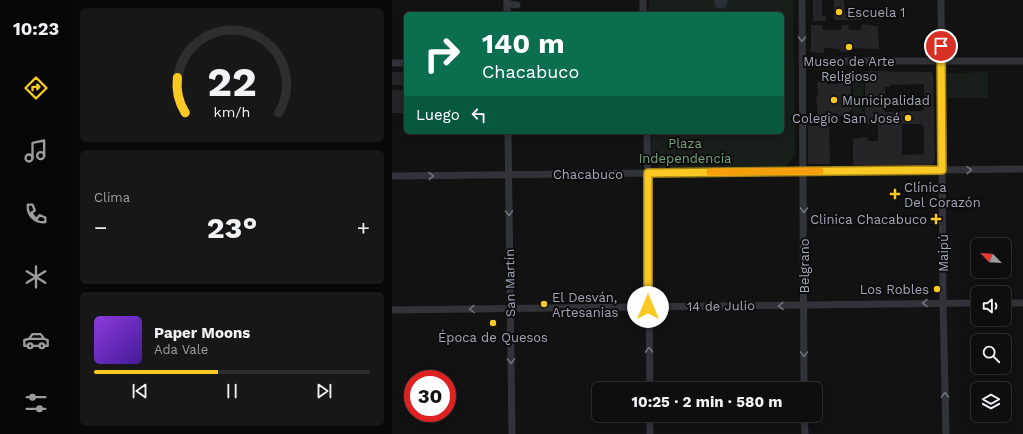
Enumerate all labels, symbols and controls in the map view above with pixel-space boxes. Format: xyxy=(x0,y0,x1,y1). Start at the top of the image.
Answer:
place label: Escuela 1 xyxy=(847,5,905,20)
marker: Escuela 1 xyxy=(834,7,844,17)
text: 10:23 xyxy=(13,18,59,39)
text: 140 m xyxy=(482,27,565,60)
icon: right xyxy=(416,28,468,80)
pin xyxy=(924,29,958,63)
icon: arrive xyxy=(930,35,952,57)
one-way arrow xyxy=(798,36,806,42)
marker: Museo de Arte Religioso xyxy=(844,42,854,52)
place label: Museo de Arte Religioso xyxy=(803,54,895,84)
text: 22 xyxy=(207,57,257,106)
text: Chacabuco xyxy=(482,61,579,82)
icon: directions xyxy=(22,74,50,102)
place label: Municipalidad xyxy=(842,93,930,108)
marker: Municipalidad xyxy=(829,95,839,105)
text: km/h xyxy=(214,104,250,120)
icon: left xyxy=(468,104,490,126)
text: Luego xyxy=(416,106,460,124)
place label: Colegio San José xyxy=(792,111,900,126)
marker: Colegio San José xyxy=(903,113,913,123)
park label: Plaza Independencia xyxy=(639,136,732,166)
icon: music xyxy=(22,137,50,165)
one-way arrow xyxy=(966,166,972,174)
street label: Chacabuco xyxy=(553,167,623,182)
one-way arrow xyxy=(428,172,434,180)
place label: Clínica Del Corazón xyxy=(904,180,981,210)
marker: Clínica Del Corazón xyxy=(889,188,901,200)
text: Clima xyxy=(94,190,130,205)
icon: phone xyxy=(22,200,50,228)
one-way arrow xyxy=(800,207,808,213)
text: 23° xyxy=(207,210,257,245)
one-way arrow xyxy=(505,210,513,216)
place label: Clinica Chacabuco xyxy=(810,212,927,227)
marker: Clinica Chacabuco xyxy=(930,213,942,225)
text: − xyxy=(94,215,107,240)
text: + xyxy=(357,215,370,240)
street label: Maipú xyxy=(936,234,951,272)
street label: Belgrano xyxy=(797,238,812,294)
north arrow xyxy=(971,238,1011,278)
map controls xyxy=(971,238,1011,422)
street label: San Martín xyxy=(502,249,518,317)
icon: climate xyxy=(22,263,50,291)
place label: Los Robles xyxy=(860,282,929,297)
marker: Los Robles xyxy=(932,284,942,294)
position arrow xyxy=(627,286,669,328)
button: sound xyxy=(971,286,1011,326)
place label: El Desván, Artesanias xyxy=(552,290,619,320)
street label: 14 de Julio xyxy=(687,298,755,314)
marker: El Desván, Artesanias xyxy=(539,299,549,309)
one-way arrow xyxy=(922,299,928,307)
one-way arrow xyxy=(778,302,784,310)
one-way arrow xyxy=(469,305,475,313)
marker: Época de Quesos xyxy=(488,318,498,328)
text: Paper Moons xyxy=(154,324,250,342)
icon: car xyxy=(22,326,50,354)
place label: Época de Quesos xyxy=(438,329,548,345)
button: search xyxy=(971,334,1011,374)
text: Ada Vale xyxy=(154,342,208,357)
one-way arrow xyxy=(645,347,653,353)
one-way arrow xyxy=(800,351,808,357)
one-way arrow xyxy=(507,358,515,364)
speed limit sign: 30 xyxy=(404,370,456,422)
icon: previous xyxy=(129,380,151,402)
icon: pause xyxy=(221,380,243,402)
icon: next xyxy=(313,380,335,402)
button: layers xyxy=(971,382,1011,422)
icon: filters xyxy=(22,389,50,417)
one-way arrow xyxy=(941,392,949,398)
text: 10:25 · 2 min · 580 m xyxy=(632,393,782,411)

